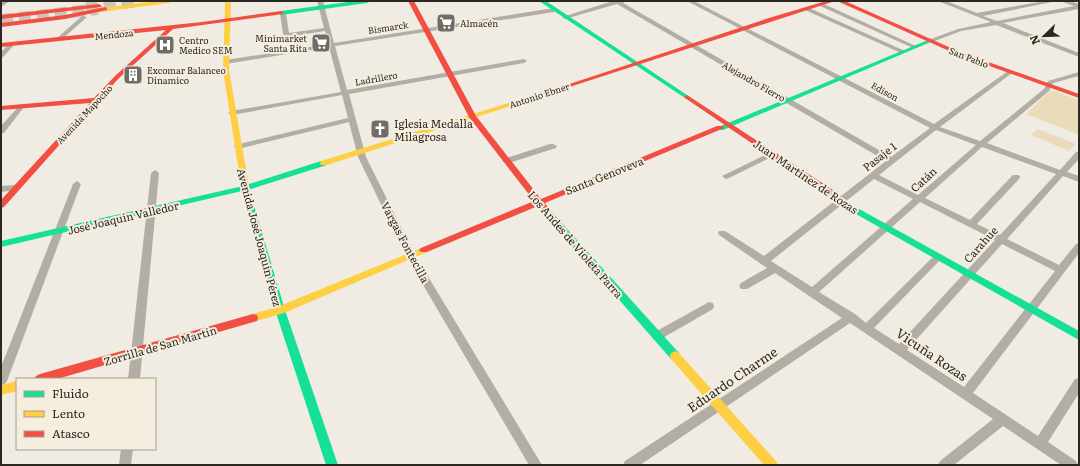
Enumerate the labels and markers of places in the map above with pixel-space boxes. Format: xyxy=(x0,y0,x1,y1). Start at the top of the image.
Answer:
supermarket icon: Almacén xyxy=(435,12,457,34)
place label: Almacén xyxy=(460,16,498,30)
place label: Minimarket Santa Rita xyxy=(255,31,307,55)
supermarket icon: Minimarket Santa Rita xyxy=(310,32,332,54)
place label: Centro Medico SEM xyxy=(179,33,233,57)
hospital icon: Centro Medico SEM xyxy=(154,34,176,56)
place label: Excomar Balanceo Dinamico xyxy=(147,63,226,87)
building icon: Excomar Balanceo Dinamico xyxy=(122,64,144,86)
place label: Iglesia Medalla Milagrosa xyxy=(394,115,473,144)
church icon: Iglesia Medalla Milagrosa xyxy=(369,118,391,140)

